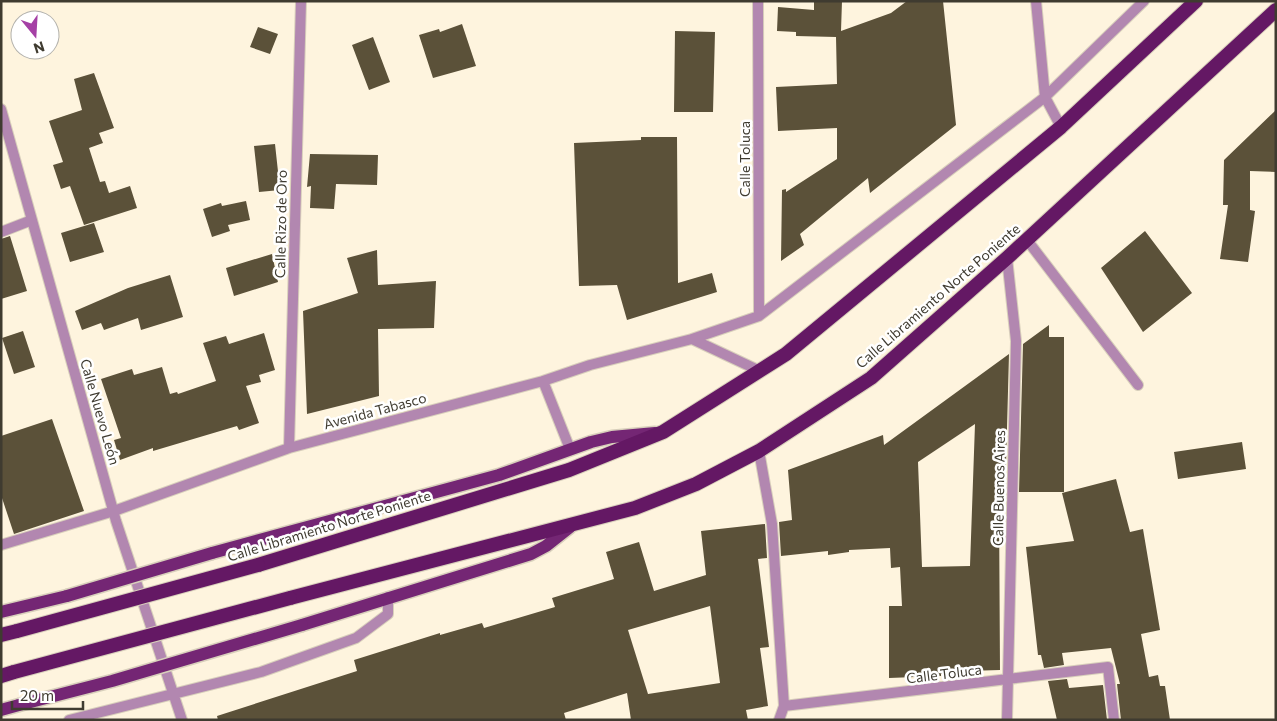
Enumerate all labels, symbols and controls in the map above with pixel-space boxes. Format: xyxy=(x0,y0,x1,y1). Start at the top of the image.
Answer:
north arrow xyxy=(10,10,60,60)
text: N xyxy=(32,38,47,58)
street label: Calle Toluca xyxy=(736,121,753,197)
street label: Calle Rizo de Oro xyxy=(271,170,290,278)
street label: Calle Libramiento Norte Poniente xyxy=(852,220,1023,372)
street label: Calle Nuevo León xyxy=(77,357,124,467)
street label: Avenida Tabasco xyxy=(322,389,428,432)
street label: Calle Buenos Aires xyxy=(989,430,1008,546)
street label: Calle Libramiento Norte Poniente xyxy=(225,486,433,565)
street label: Calle Toluca xyxy=(905,660,983,687)
scale bar xyxy=(12,678,84,710)
text: 20 m xyxy=(20,686,54,704)

